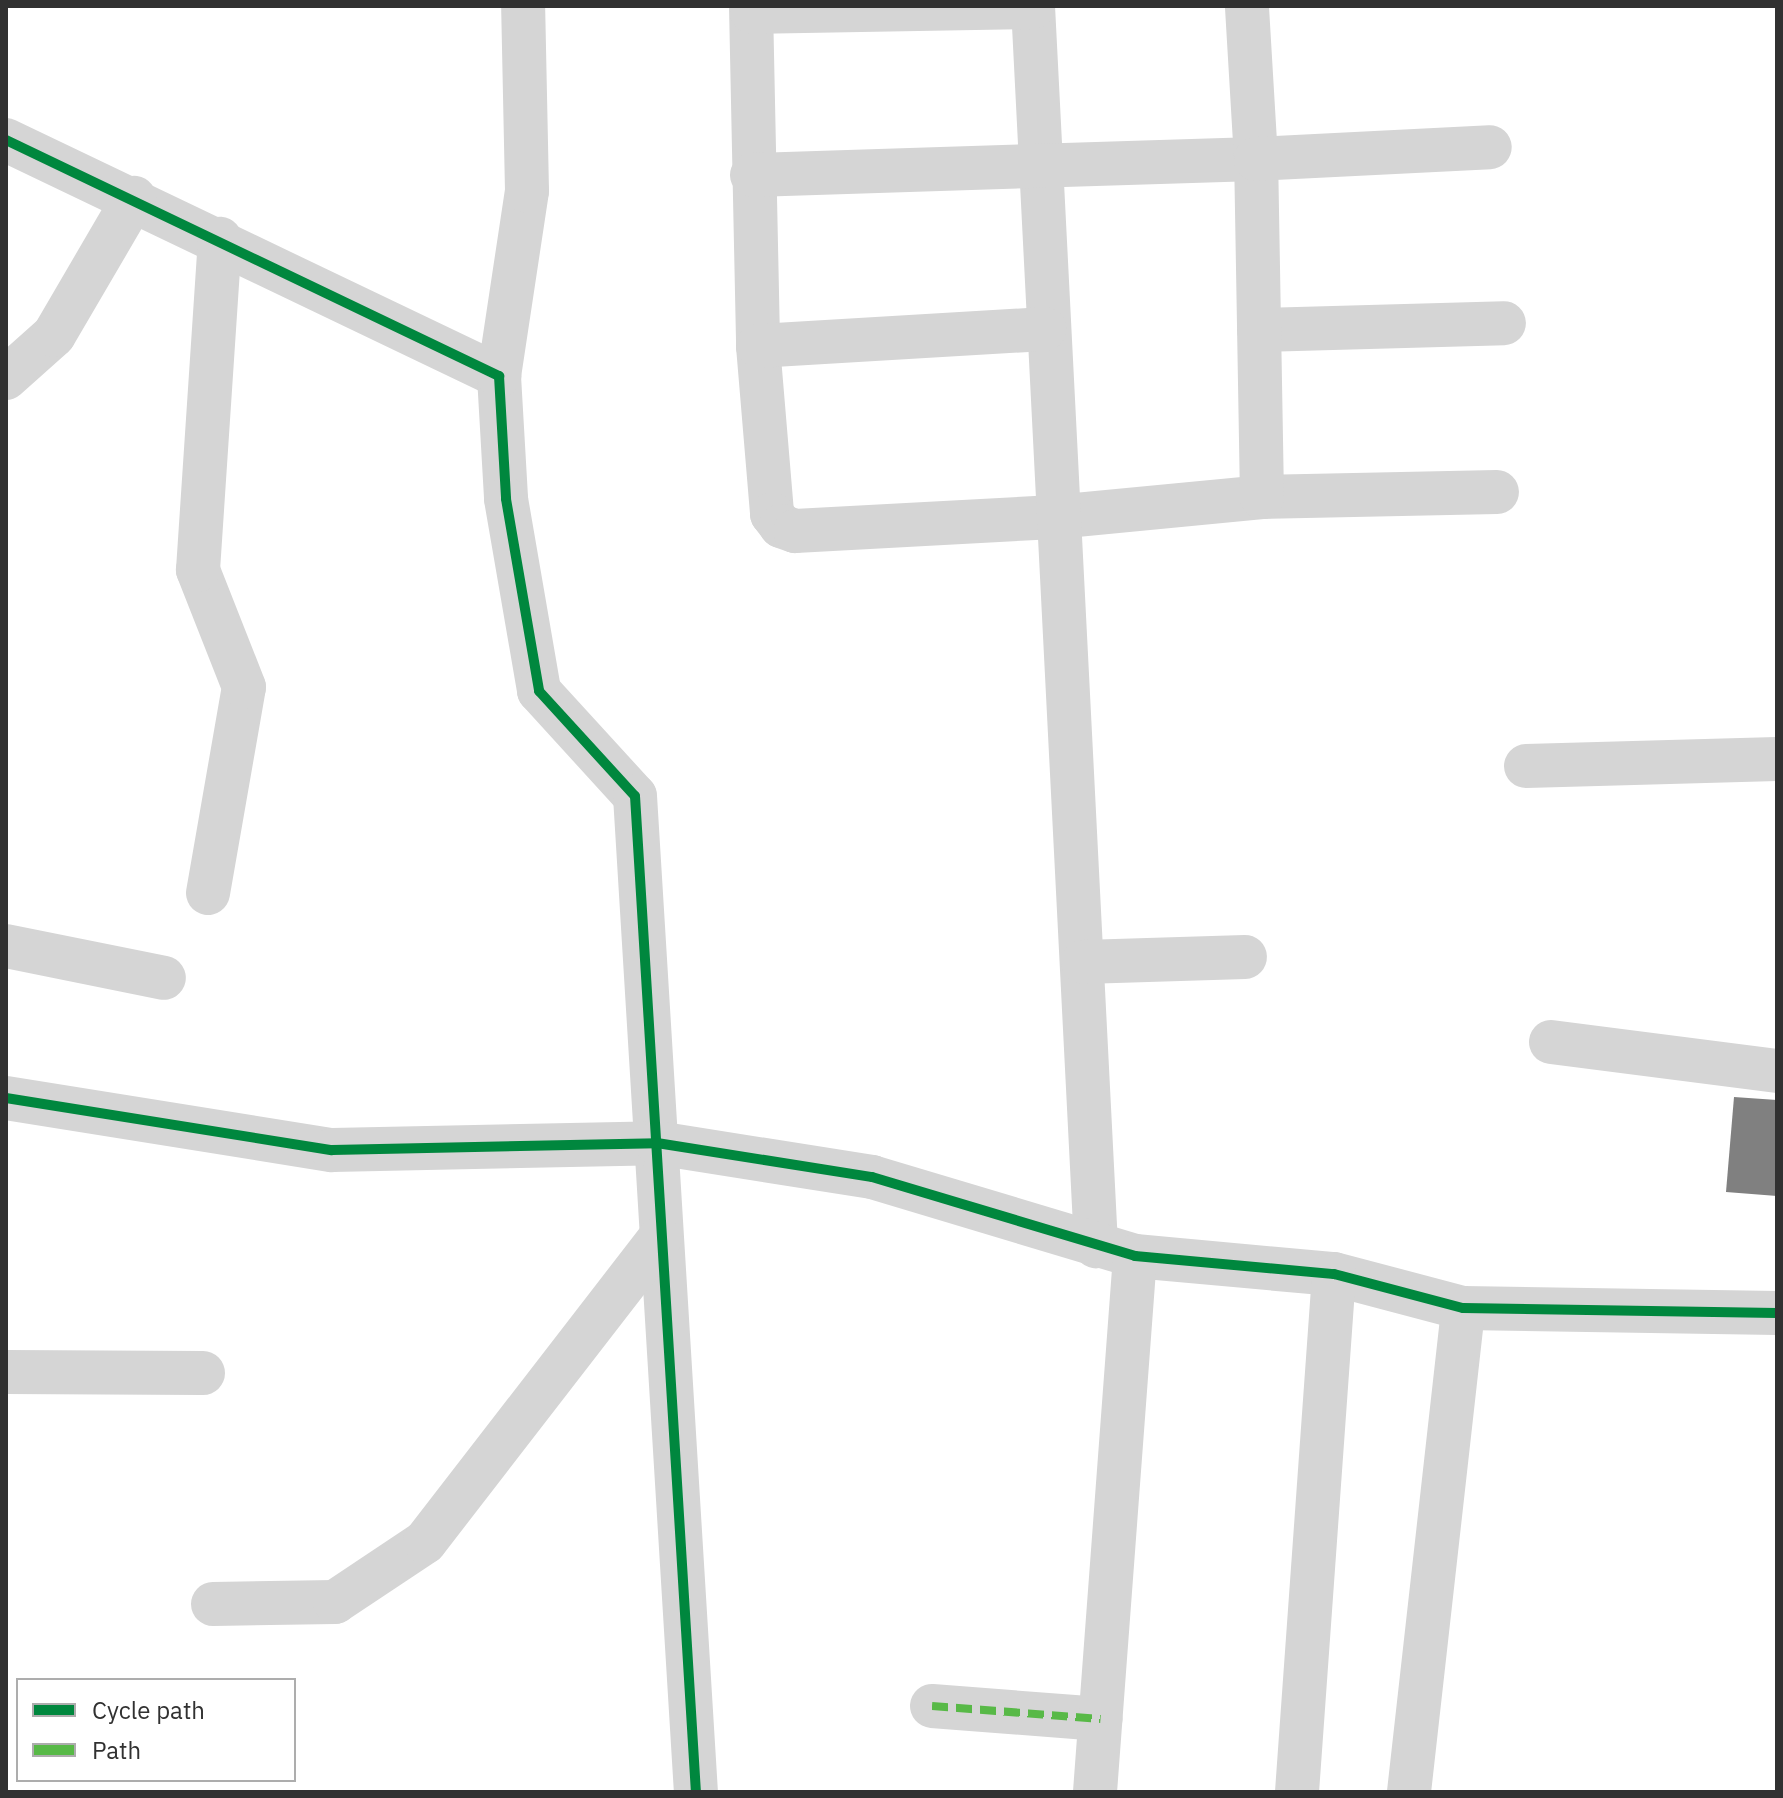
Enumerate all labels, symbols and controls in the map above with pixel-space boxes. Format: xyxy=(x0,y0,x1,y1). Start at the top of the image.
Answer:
legend xyxy=(16,1678,296,1782)
text: Cycle path xyxy=(92,1694,205,1726)
text: Path xyxy=(92,1734,141,1766)

